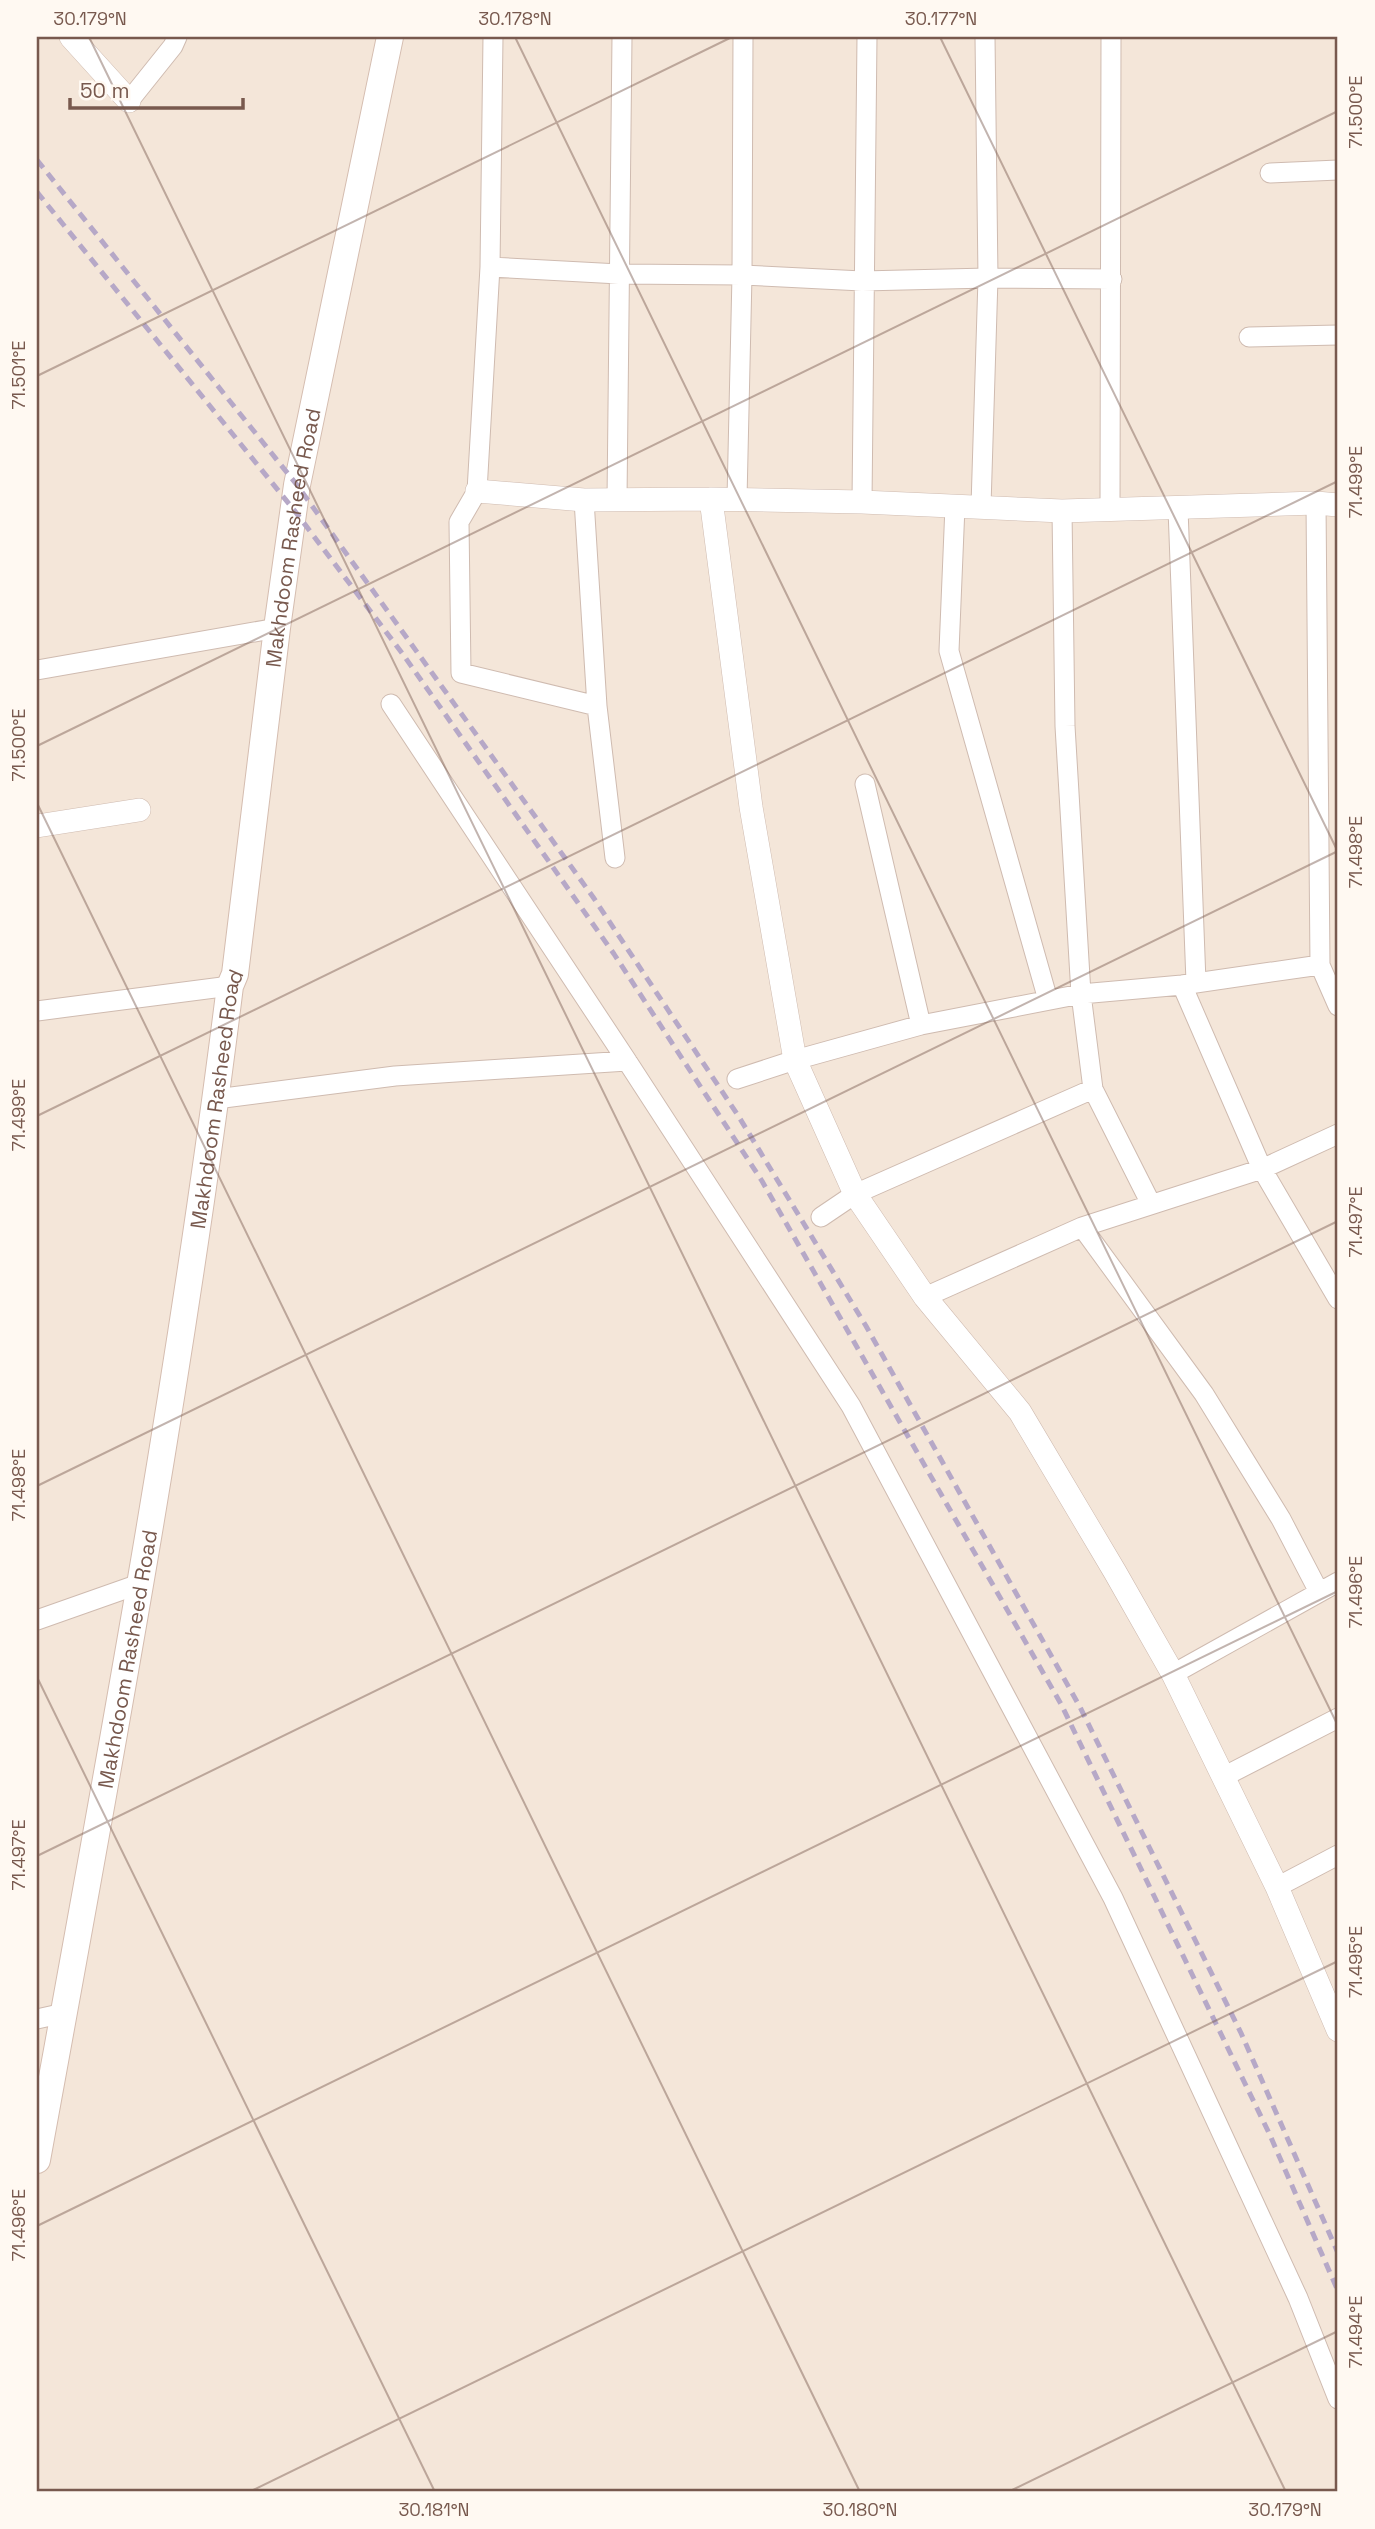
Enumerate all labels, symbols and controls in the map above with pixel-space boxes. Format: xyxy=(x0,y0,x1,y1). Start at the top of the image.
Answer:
text: 30.179°N xyxy=(53,7,127,30)
text: 30.178°N xyxy=(478,7,552,30)
text: 30.177°N xyxy=(905,7,977,30)
scale bar xyxy=(70,66,243,110)
text: 71.500°E xyxy=(1344,76,1367,148)
text: 50 m xyxy=(80,77,130,104)
text: 71.501°E xyxy=(7,341,30,409)
street label: Makhdoom Rasheed Road xyxy=(259,406,326,669)
text: 71.499°E xyxy=(1344,446,1367,518)
text: 71.500°E xyxy=(7,709,30,781)
text: 71.498°E xyxy=(1344,816,1367,888)
street label: Makhdoom Rasheed Road xyxy=(184,965,249,1231)
text: 71.499°E xyxy=(7,1079,30,1151)
text: 71.497°E xyxy=(1344,1186,1367,1258)
text: 71.498°E xyxy=(7,1449,30,1521)
street label: Makhdoom Rasheed Road xyxy=(91,1528,163,1790)
text: 71.496°E xyxy=(1344,1556,1367,1628)
text: 71.497°E xyxy=(7,1819,30,1891)
text: 71.495°E xyxy=(1344,1926,1367,1998)
text: 71.496°E xyxy=(7,2189,30,2261)
text: 71.494°E xyxy=(1344,2296,1367,2368)
text: 30.181°N xyxy=(398,2498,470,2521)
text: 30.180°N xyxy=(822,2498,898,2521)
text: 30.179°N xyxy=(1248,2498,1322,2521)

